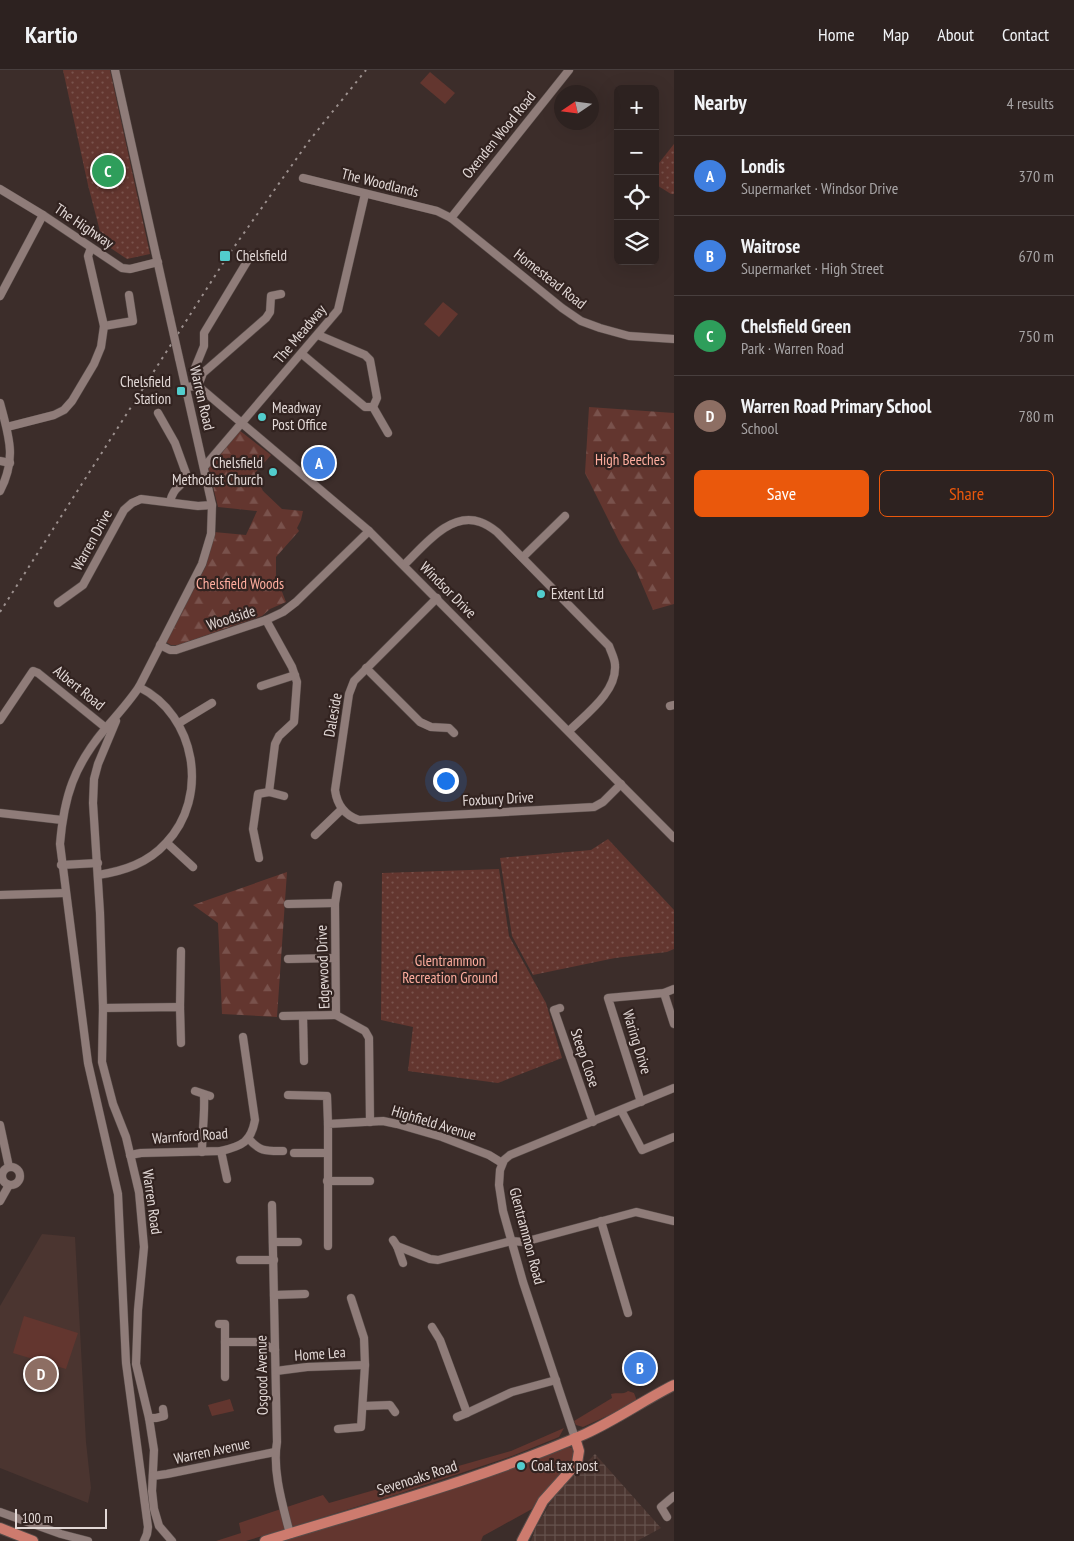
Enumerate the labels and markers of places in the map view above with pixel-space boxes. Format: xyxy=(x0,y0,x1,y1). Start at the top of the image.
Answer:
pin: C xyxy=(92,152,124,190)
place label: Chelsfield xyxy=(236,246,287,265)
marker: Chelsfield xyxy=(218,249,232,263)
place label: Chelsfield Station xyxy=(120,372,171,408)
marker: Chelsfield Station xyxy=(175,385,187,397)
place label: Meadway Post Office xyxy=(272,398,327,434)
marker: Meadway Post Office xyxy=(256,411,268,423)
pin: A xyxy=(303,444,335,482)
place label: Chelsfield Methodist Church xyxy=(172,453,263,489)
marker: Chelsfield Methodist Church xyxy=(267,466,279,478)
place label: Extent Ltd xyxy=(551,584,604,603)
marker: Extent Ltd xyxy=(535,588,547,600)
pin: B xyxy=(624,1349,656,1387)
pin: D xyxy=(25,1355,57,1393)
place label: Coal tax post xyxy=(531,1456,598,1475)
marker: Coal tax post xyxy=(515,1460,527,1472)

